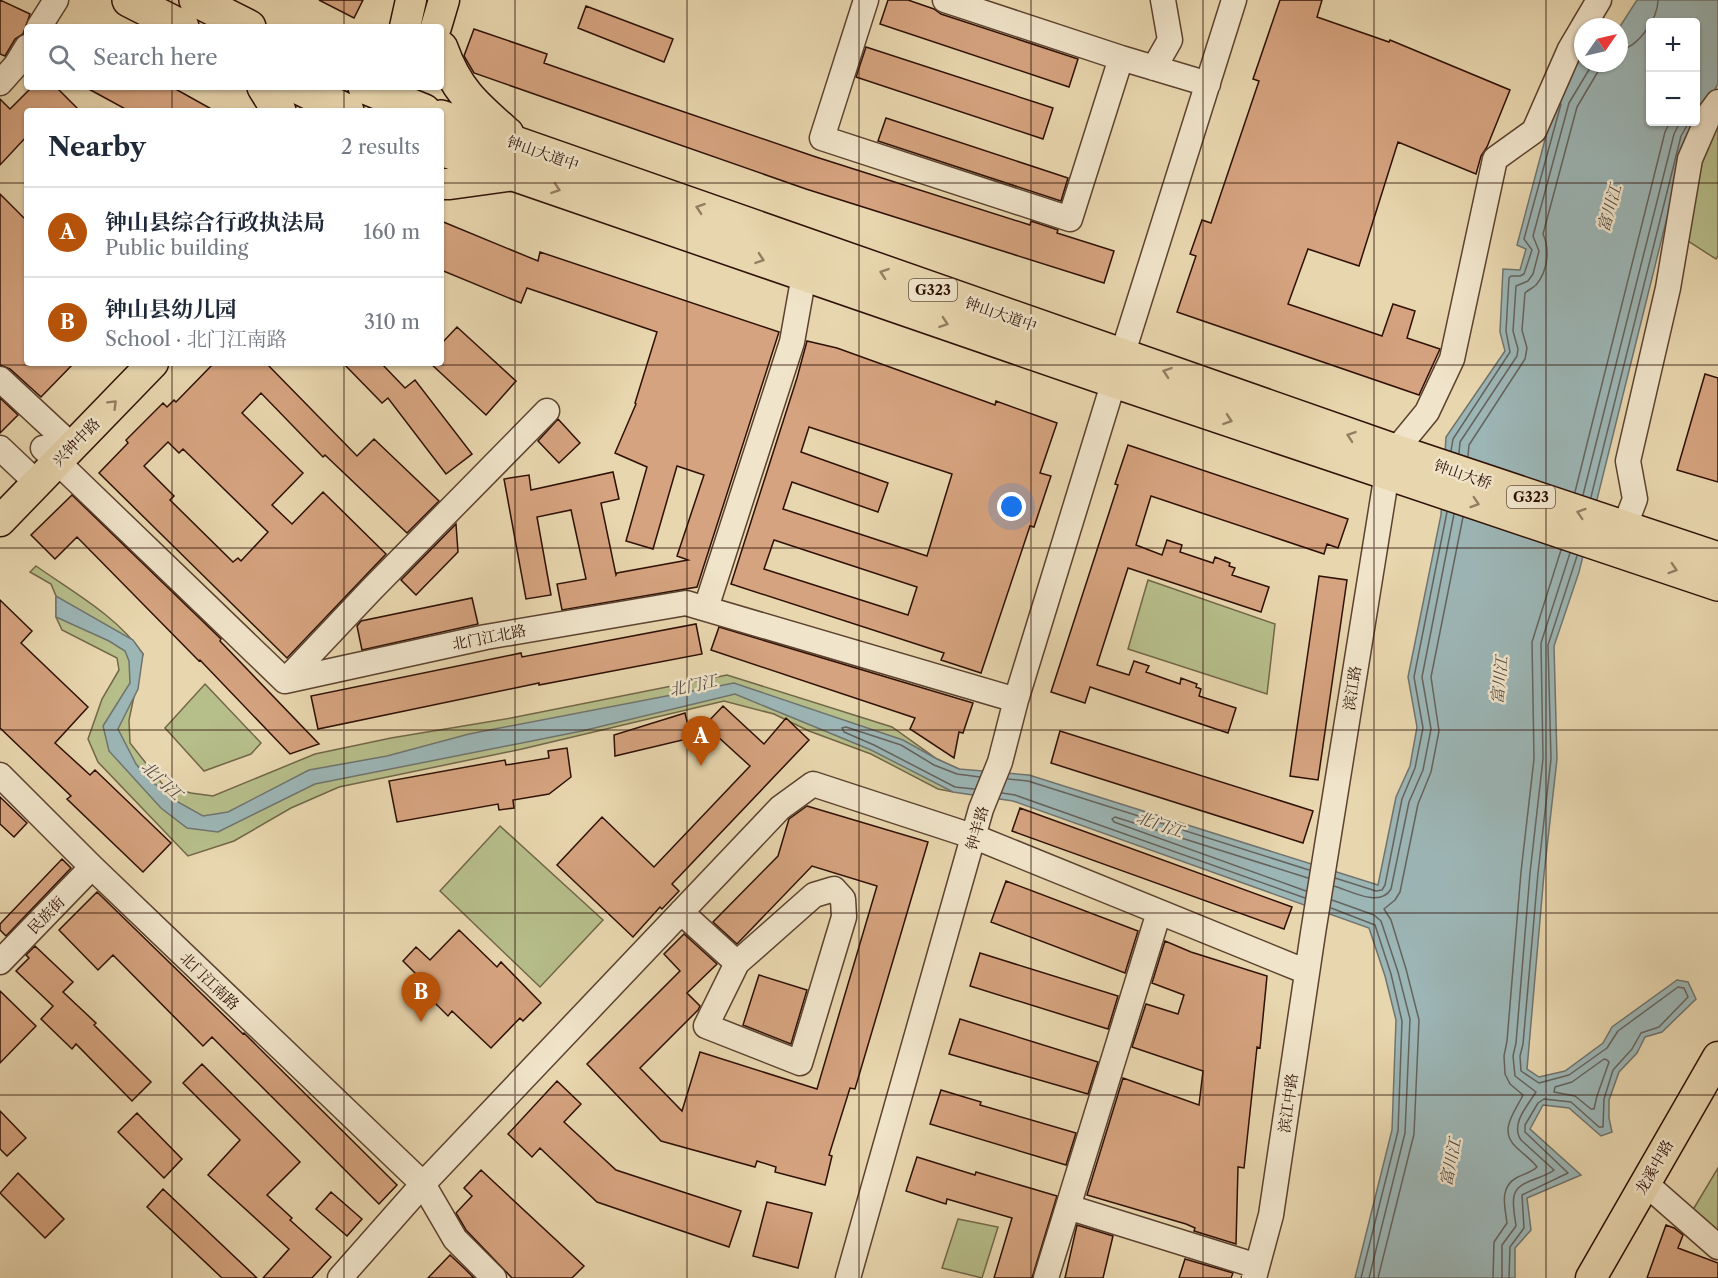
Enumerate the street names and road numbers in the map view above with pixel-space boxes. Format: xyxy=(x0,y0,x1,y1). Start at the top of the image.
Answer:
street label: 钟山大道中 xyxy=(504,132,582,174)
road number: G323 xyxy=(909,279,957,301)
street label: 钟山大道中 xyxy=(962,293,1040,335)
street label: 兴钟中路 xyxy=(48,414,104,470)
street label: 钟山大桥 xyxy=(1432,455,1494,493)
road number: G323 xyxy=(1507,486,1555,508)
street label: 北门江北路 xyxy=(450,621,528,653)
street label: 滨江路 xyxy=(1339,664,1365,712)
street label: 钟羊路 xyxy=(962,804,992,852)
street label: 民族街 xyxy=(24,892,68,938)
street label: 北门江南路 xyxy=(176,948,244,1014)
street label: 滨江中路 xyxy=(1274,1072,1302,1134)
street label: 龙溪中路 xyxy=(1631,1136,1677,1198)

